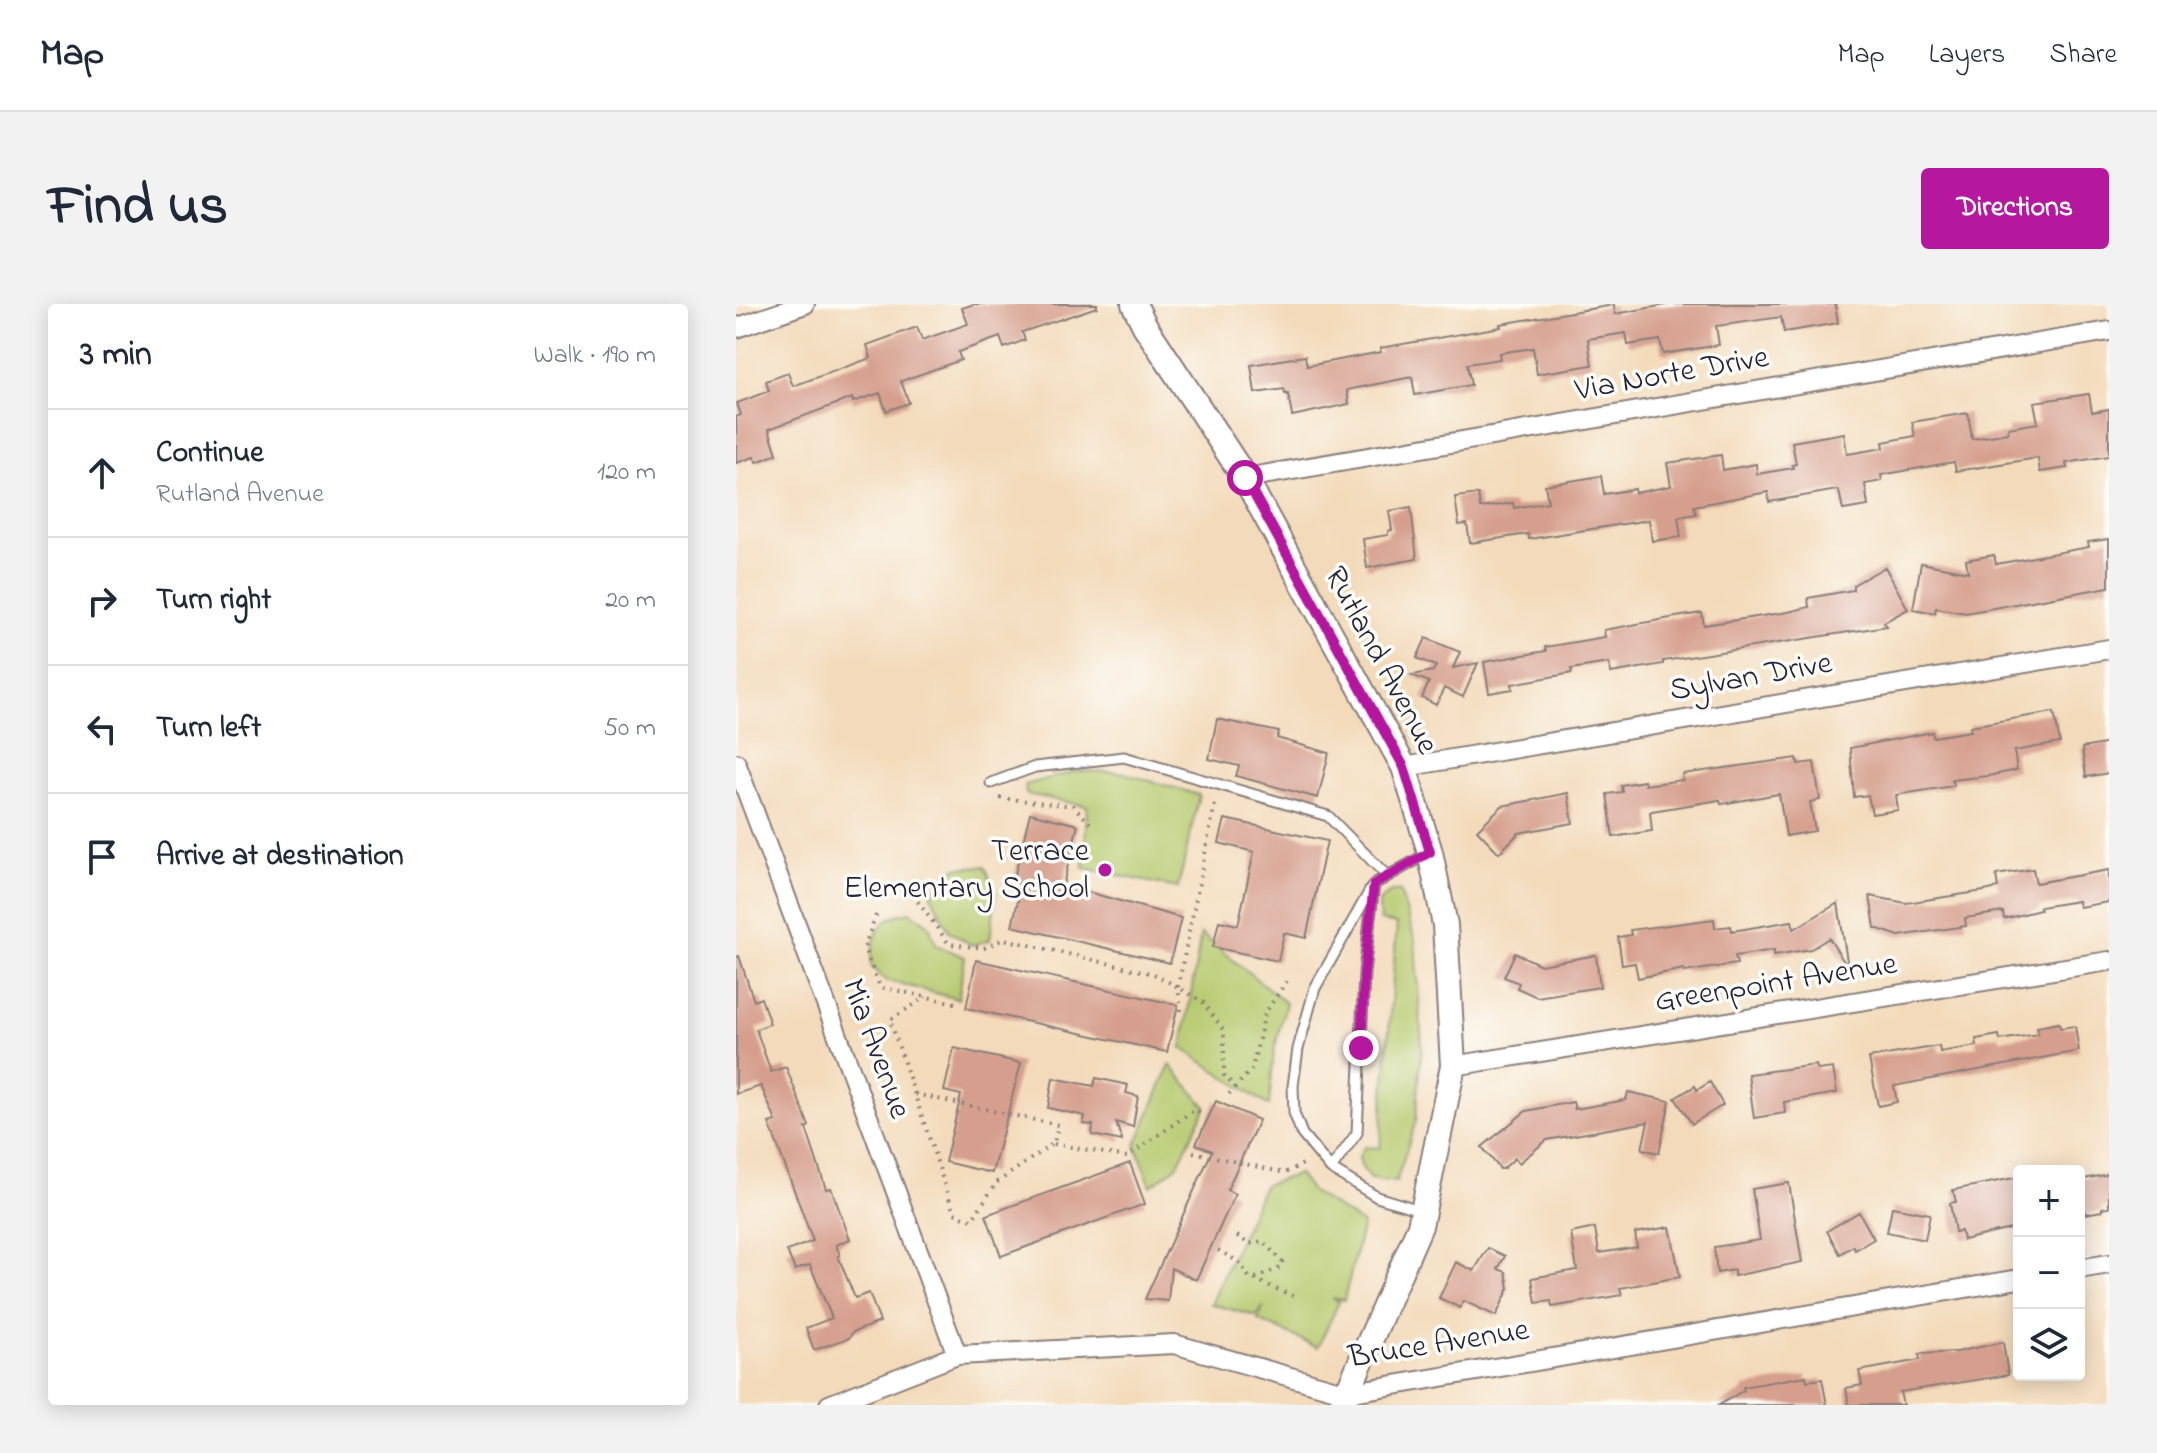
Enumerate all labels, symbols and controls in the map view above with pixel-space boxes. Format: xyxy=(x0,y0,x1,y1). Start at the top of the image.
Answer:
text: Map xyxy=(40,27,104,83)
text: Map xyxy=(1837,35,1885,76)
text: Layers xyxy=(1929,35,2005,76)
text: Share xyxy=(2049,35,2117,76)
text: Find us xyxy=(48,168,228,249)
button: Directions xyxy=(1921,168,2109,249)
text: 3 min xyxy=(80,331,152,381)
street label: Via Norte Drive xyxy=(1571,335,1773,415)
text: Walk · 190 m xyxy=(534,337,656,375)
text: Continue xyxy=(156,432,264,476)
icon: ahead xyxy=(80,451,124,495)
text: 120 m xyxy=(597,454,656,492)
route start xyxy=(1227,460,1263,496)
text: Rutland Avenue xyxy=(156,476,324,514)
street label: Rutland Avenue xyxy=(1311,559,1450,764)
icon: right xyxy=(80,579,124,623)
text: Turn right xyxy=(156,579,271,623)
text: 20 m xyxy=(605,582,656,620)
street label: Sylvan Drive xyxy=(1666,641,1836,715)
icon: left xyxy=(80,707,124,751)
text: Turn left xyxy=(156,707,261,751)
text: 50 m xyxy=(603,710,656,748)
place label: Terrace Elementary School xyxy=(844,829,1090,913)
icon: arrive xyxy=(80,835,124,879)
text: Arrive at destination xyxy=(156,835,404,879)
marker: Terrace Elementary School xyxy=(1096,861,1114,879)
street label: Greenpoint Avenue xyxy=(1652,942,1901,1026)
street label: Mia Avenue xyxy=(828,972,922,1126)
route end xyxy=(1343,1030,1379,1066)
map controls xyxy=(2013,1165,2085,1381)
button: + xyxy=(2013,1165,2085,1237)
button: − xyxy=(2013,1237,2085,1309)
street label: Bruce Avenue xyxy=(1345,1307,1533,1383)
button: layers xyxy=(2013,1309,2085,1381)

